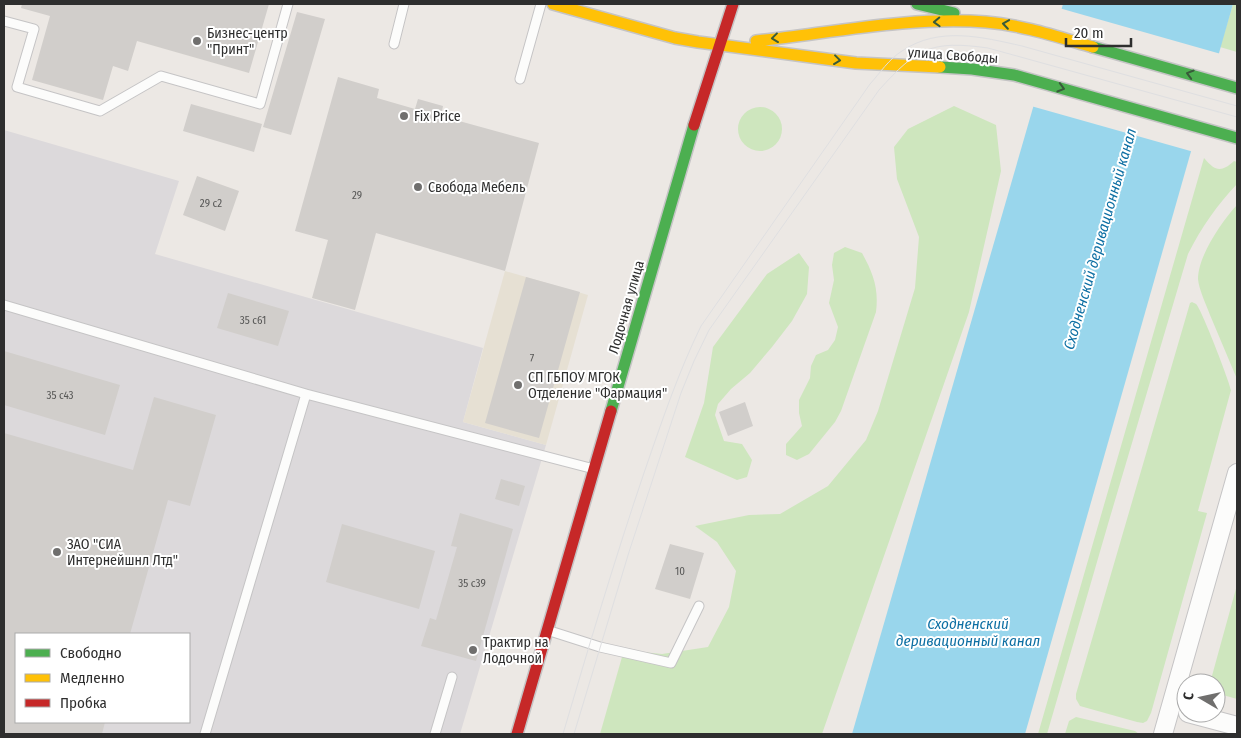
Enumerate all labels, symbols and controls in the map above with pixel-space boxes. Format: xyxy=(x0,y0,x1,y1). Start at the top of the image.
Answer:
scale bar xyxy=(1066,15,1131,47)
one-way arrow xyxy=(933,17,940,27)
one-way arrow xyxy=(1002,19,1010,30)
text: 20 m xyxy=(1074,24,1104,42)
place label: Бизнес-центр "Принт" xyxy=(207,25,288,58)
one-way arrow xyxy=(771,32,779,43)
marker: Бизнес-центр "Принт" xyxy=(191,35,203,47)
street label: улица Свободы xyxy=(907,44,999,67)
one-way arrow xyxy=(833,54,841,65)
one-way arrow xyxy=(1187,70,1195,80)
one-way arrow xyxy=(1056,83,1064,93)
place label: Fix Price xyxy=(414,108,461,125)
marker: Fix Price xyxy=(398,110,410,122)
water label: Сходненский деривационный канал xyxy=(1060,126,1140,352)
place label: Свобода Мебель xyxy=(428,179,526,196)
marker: Свобода Мебель xyxy=(412,181,424,193)
house number: 29 xyxy=(352,189,362,202)
house number: 29 с2 xyxy=(200,197,222,210)
street label: Лодочная улица xyxy=(605,258,648,356)
house number: 35 с61 xyxy=(240,314,266,327)
house number: 7 xyxy=(530,352,535,365)
place label: СП ГБПОУ МГОК Отделение "Фармация" xyxy=(528,369,667,402)
marker: СП ГБПОУ МГОК Отделение "Фармация" xyxy=(512,379,524,391)
house number: 35 с43 xyxy=(46,389,74,402)
place label: ЗАО "СИА Интернейшнл Лтд" xyxy=(67,536,178,569)
marker: ЗАО "СИА Интернейшнл Лтд" xyxy=(51,546,63,558)
house number: 10 xyxy=(675,565,685,578)
house number: 35 с39 xyxy=(458,577,486,590)
water label: Сходненский деривационный канал xyxy=(896,615,1040,650)
legend xyxy=(15,633,190,723)
place label: Трактир на Лодочной xyxy=(483,634,549,667)
text: Свободно xyxy=(60,644,122,662)
marker: Трактир на Лодочной xyxy=(467,644,479,656)
text: Медленно xyxy=(60,669,125,687)
north arrow xyxy=(1176,673,1226,723)
text: С xyxy=(1180,690,1198,701)
text: Пробка xyxy=(60,694,107,712)

